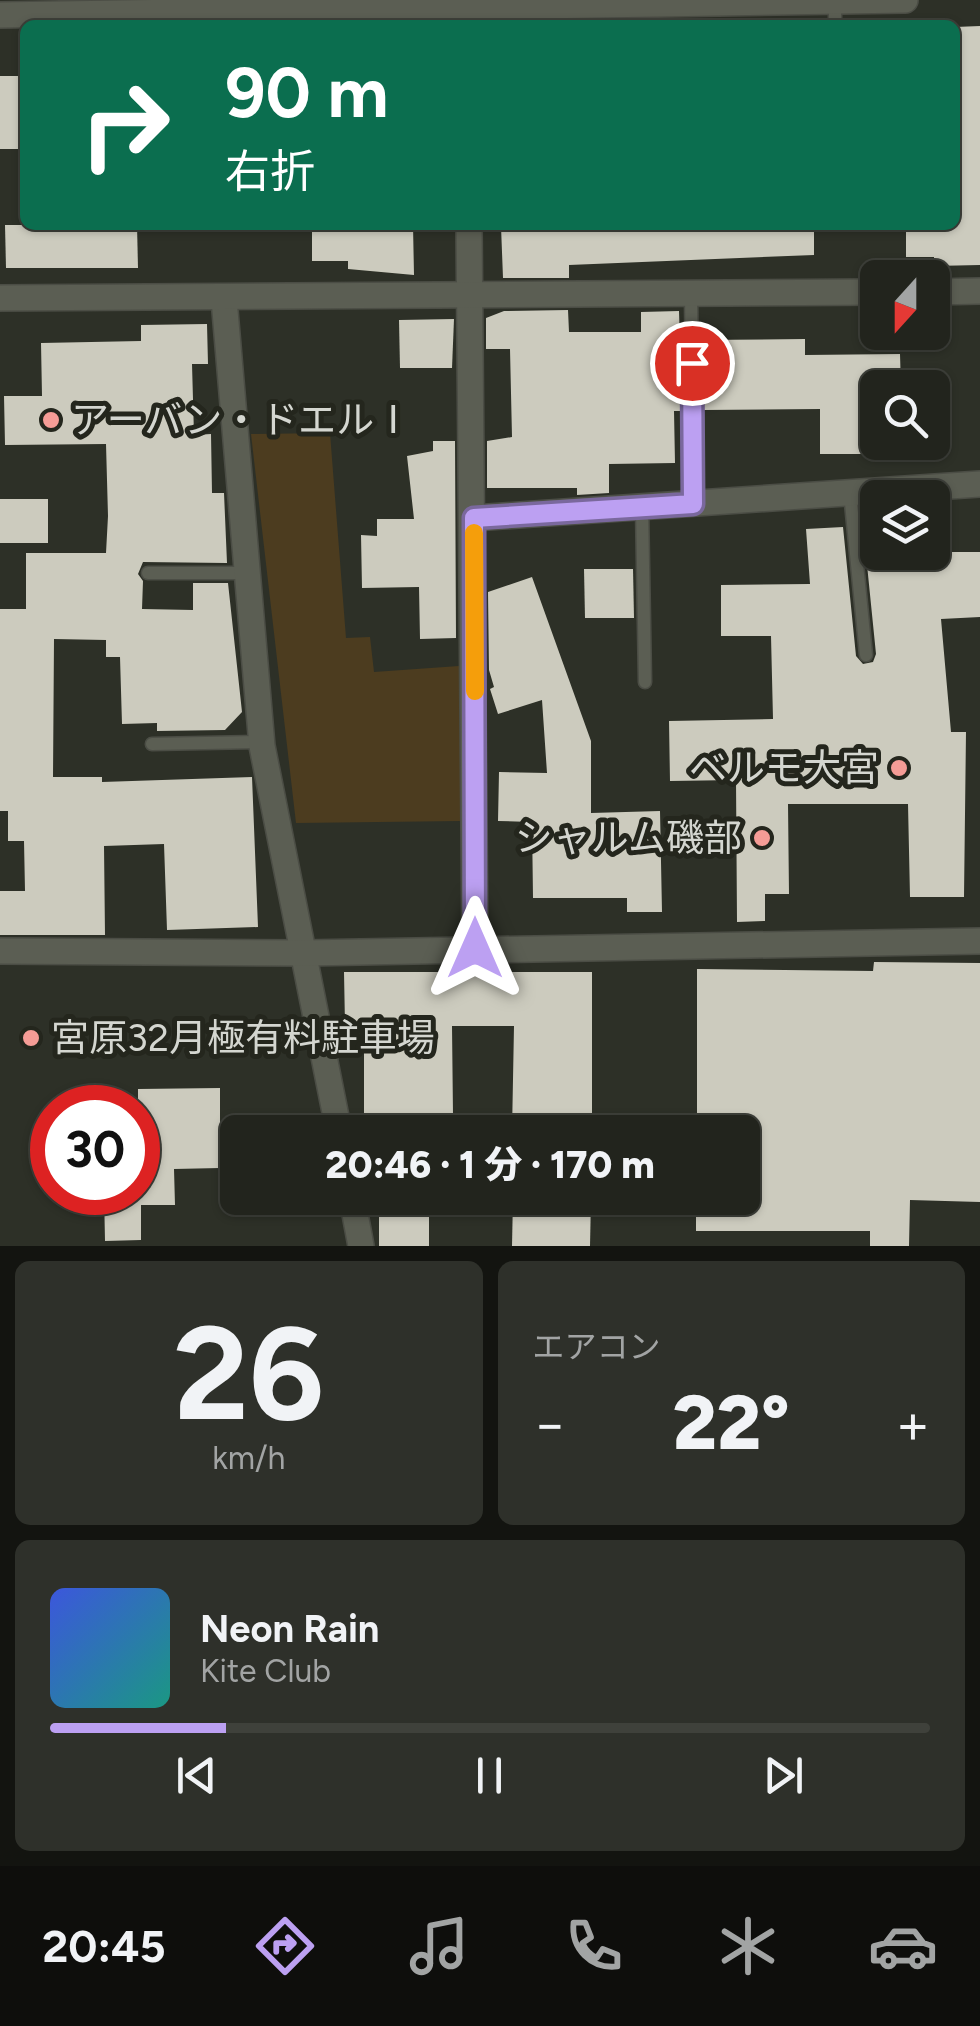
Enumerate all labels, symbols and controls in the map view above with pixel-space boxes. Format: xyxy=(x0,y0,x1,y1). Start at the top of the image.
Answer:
text: 90 m xyxy=(225,50,389,135)
icon: right xyxy=(60,60,190,190)
text: 右折 xyxy=(225,144,315,198)
north arrow xyxy=(860,260,950,350)
map controls xyxy=(860,260,950,570)
pin xyxy=(650,321,735,406)
icon: arrive xyxy=(665,336,720,391)
button: search xyxy=(860,370,950,460)
place label: アーバン・ドエルⅠ xyxy=(71,397,412,443)
marker: アーバン・ドエルⅠ xyxy=(40,409,62,431)
button: layers xyxy=(860,480,950,570)
place label: ベルモ大宮 xyxy=(689,745,879,791)
marker: ベルモ大宮 xyxy=(888,757,910,779)
place label: シャルム磯部 xyxy=(515,815,742,861)
marker: シャルム磯部 xyxy=(751,827,773,849)
position arrow xyxy=(423,896,527,1000)
place label: 宮原32月極有料駐車場 xyxy=(51,1015,435,1061)
marker: 宮原32月極有料駐車場 xyxy=(20,1027,42,1049)
speed limit sign: 30 xyxy=(30,1085,160,1215)
text: 20:46 · 1 分 · 170 m xyxy=(325,1142,655,1188)
text: 26 xyxy=(173,1296,324,1452)
text: エアコン xyxy=(533,1328,661,1366)
text: 22° xyxy=(673,1378,790,1468)
text: − xyxy=(533,1391,567,1457)
text: + xyxy=(896,1391,930,1457)
text: km/h xyxy=(212,1439,285,1477)
text: Neon Rain xyxy=(200,1606,379,1652)
text: Kite Club xyxy=(200,1652,331,1690)
icon: previous xyxy=(169,1748,224,1803)
icon: pause xyxy=(462,1748,517,1803)
icon: next xyxy=(756,1748,811,1803)
icon: directions xyxy=(250,1911,320,1981)
icon: music xyxy=(404,1911,474,1981)
icon: phone xyxy=(559,1911,629,1981)
icon: climate xyxy=(713,1911,783,1981)
icon: car xyxy=(868,1911,938,1981)
text: 20:45 xyxy=(42,1919,166,1973)

